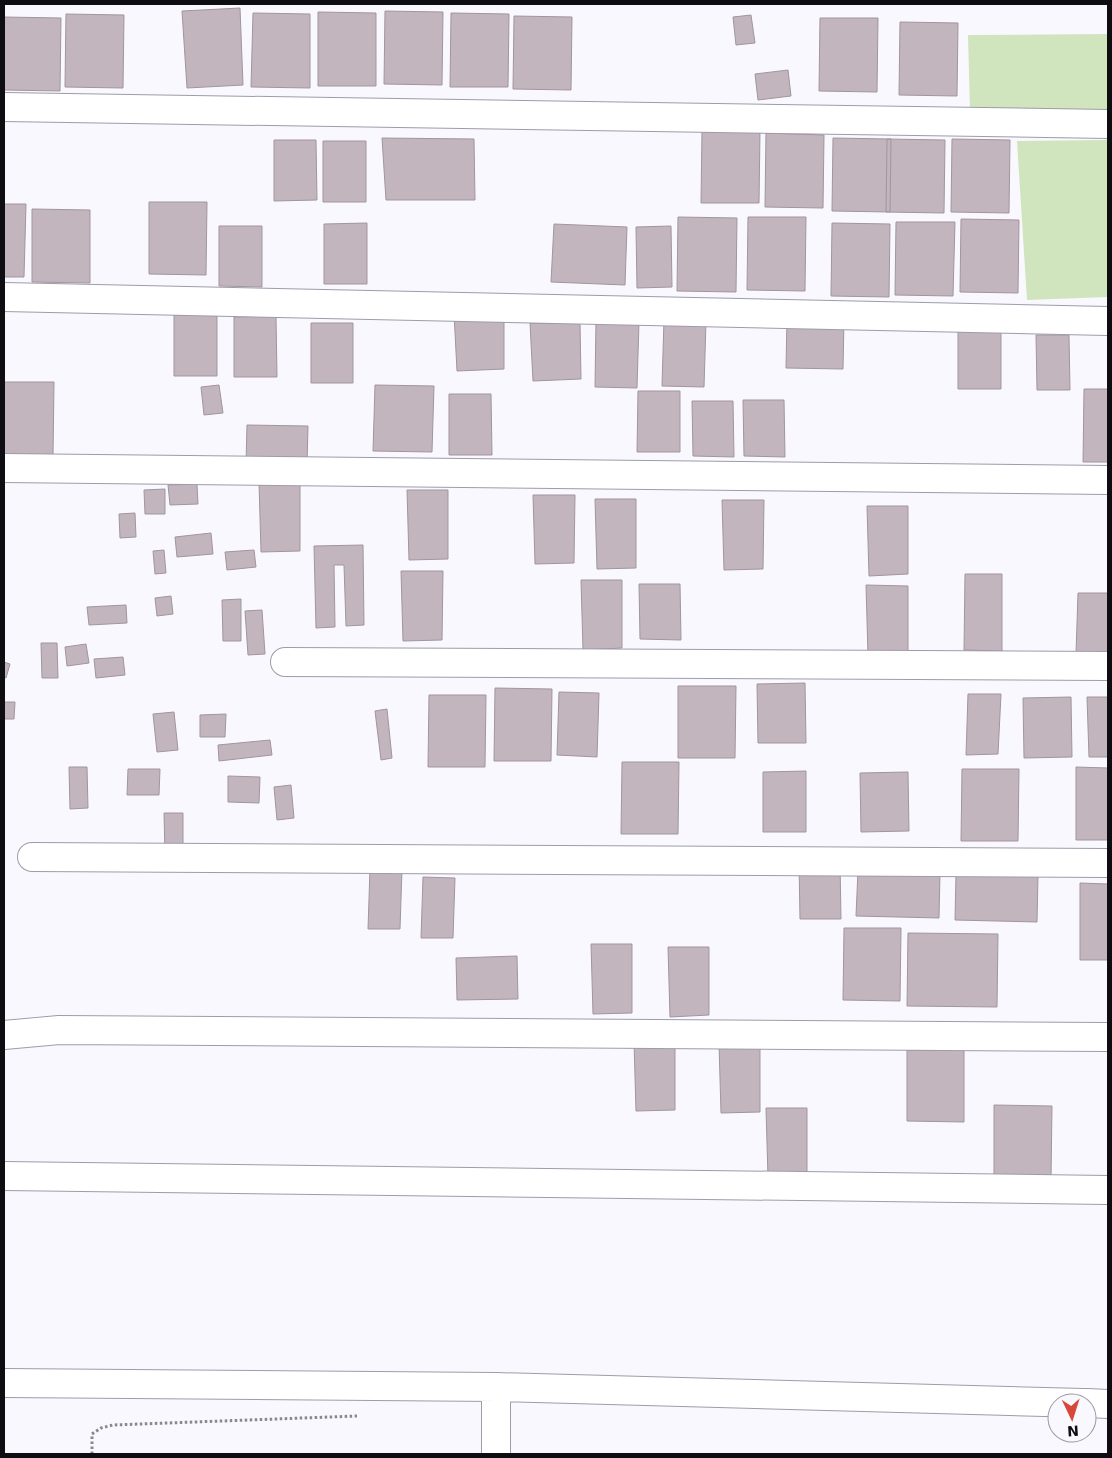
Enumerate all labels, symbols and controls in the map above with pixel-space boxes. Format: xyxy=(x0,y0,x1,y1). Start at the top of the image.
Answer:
north arrow xyxy=(1047,1393,1097,1443)
text: N xyxy=(1067,1423,1079,1439)

